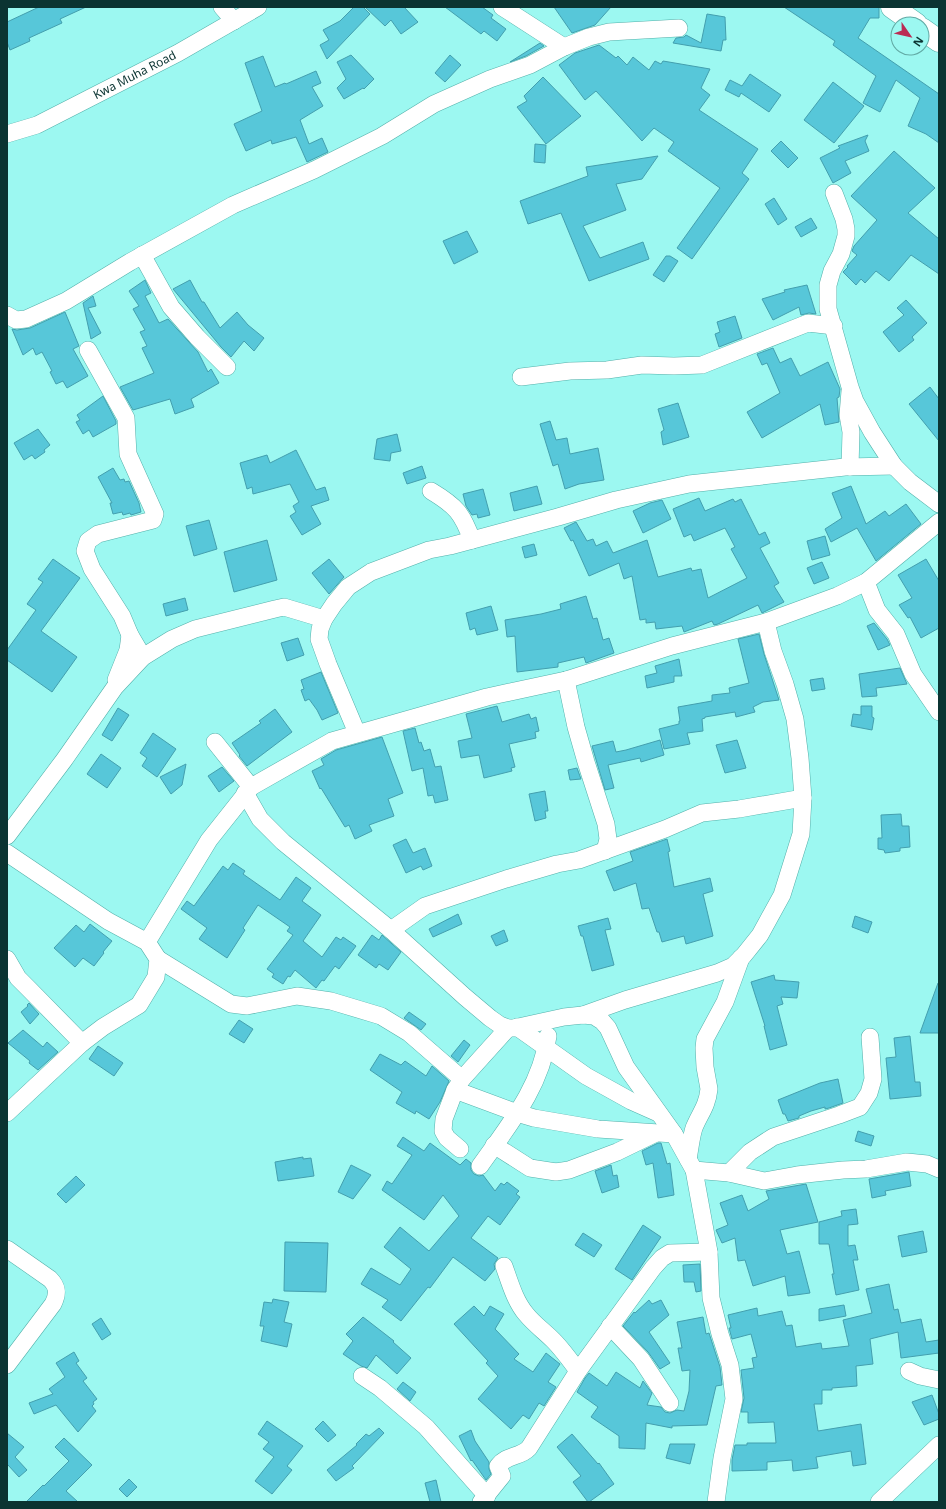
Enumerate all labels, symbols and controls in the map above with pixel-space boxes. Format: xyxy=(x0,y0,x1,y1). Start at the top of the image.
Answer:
north arrow xyxy=(890,16,930,56)
text: N xyxy=(910,34,927,50)
street label: Kwa Muha Road xyxy=(90,46,179,103)

